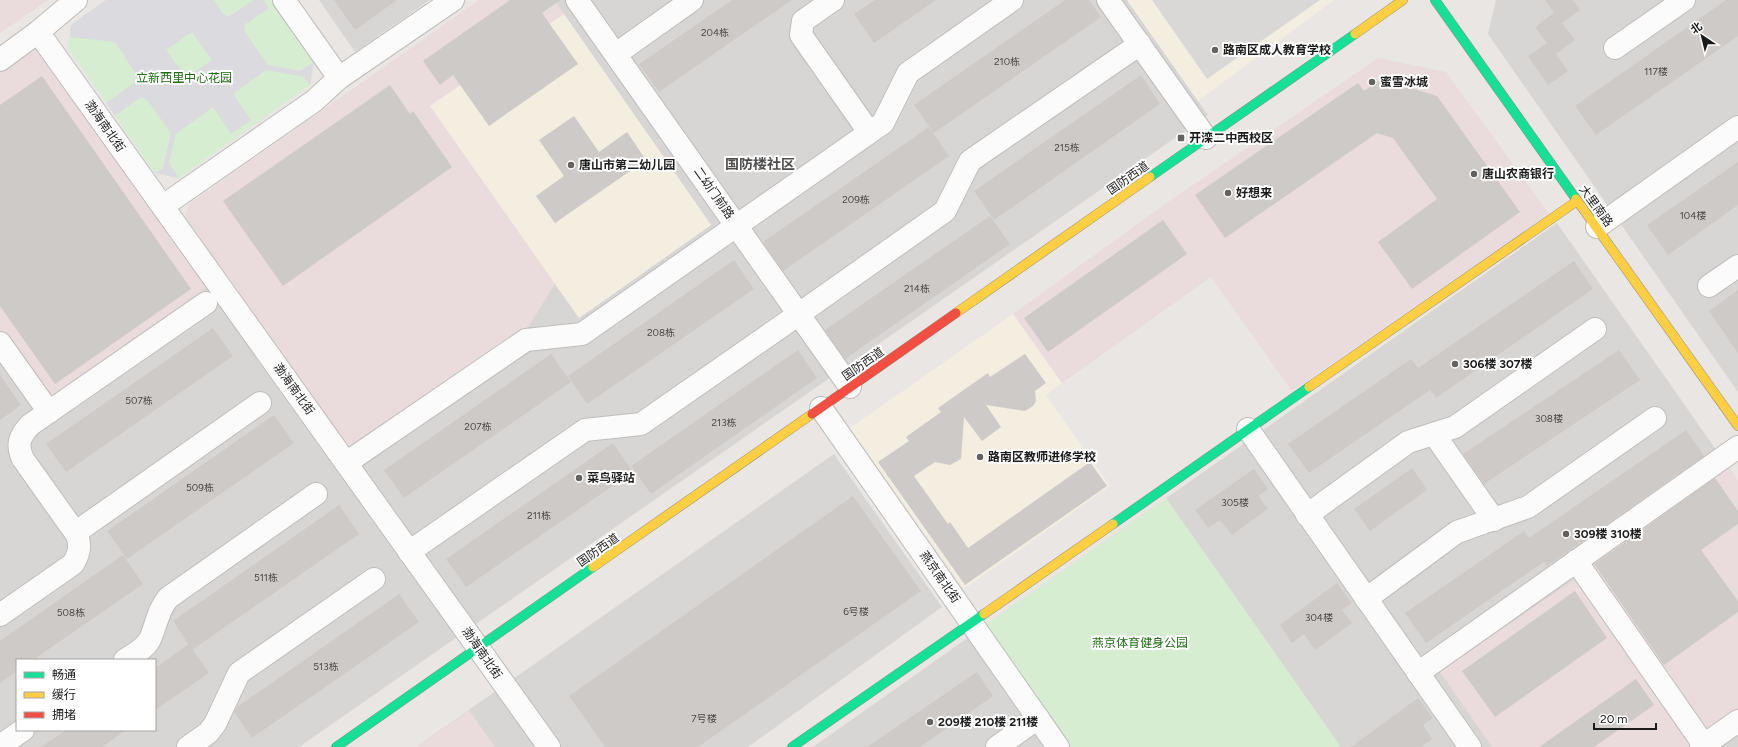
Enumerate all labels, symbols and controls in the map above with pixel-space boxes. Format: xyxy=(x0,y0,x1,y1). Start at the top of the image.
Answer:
north arrow xyxy=(1682,16,1722,56)
text: 北 xyxy=(1688,20,1705,37)
house number: 204栋 xyxy=(701,26,729,39)
place label: 路南区成人教育学校 xyxy=(1223,43,1331,57)
marker: 路南区成人教育学校 xyxy=(1210,45,1220,55)
house number: 210栋 xyxy=(994,55,1020,68)
house number: 117楼 xyxy=(1644,65,1668,78)
park label: 立新西里中心花园 xyxy=(136,71,232,85)
place label: 蜜雪冰城 xyxy=(1380,75,1428,89)
marker: 蜜雪冰城 xyxy=(1367,77,1377,87)
street label: 渤海南北街 xyxy=(82,97,128,155)
place label: 开滦二中西校区 xyxy=(1189,131,1273,145)
marker: 开滦二中西校区 xyxy=(1176,133,1186,143)
house number: 215栋 xyxy=(1054,141,1080,154)
district label: 国防楼社区 xyxy=(725,156,795,173)
place label: 唐山市第二幼儿园 xyxy=(579,158,675,172)
street label: 国防西道 xyxy=(1104,158,1152,198)
marker: 唐山市第二幼儿园 xyxy=(566,160,576,170)
street label: 二幼门前路 xyxy=(691,164,737,222)
place label: 唐山农商银行 xyxy=(1482,167,1554,181)
marker: 唐山农商银行 xyxy=(1469,169,1479,179)
street label: 大里南路 xyxy=(1576,182,1616,230)
place label: 好想来 xyxy=(1236,186,1272,200)
marker: 好想来 xyxy=(1223,188,1233,198)
house number: 209栋 xyxy=(842,193,870,206)
house number: 104楼 xyxy=(1680,209,1706,222)
house number: 214栋 xyxy=(904,282,930,295)
house number: 208栋 xyxy=(647,326,675,339)
street label: 国防西道 xyxy=(839,344,887,384)
place label: 306楼 307楼 xyxy=(1463,357,1532,371)
marker: 306楼 307楼 xyxy=(1450,359,1460,369)
street label: 渤海南北街 xyxy=(271,361,317,417)
house number: 507栋 xyxy=(125,394,153,407)
house number: 308楼 xyxy=(1535,412,1563,425)
house number: 213栋 xyxy=(711,416,737,429)
house number: 207栋 xyxy=(464,420,492,433)
place label: 路南区教师进修学校 xyxy=(988,450,1096,464)
marker: 路南区教师进修学校 xyxy=(975,452,985,462)
place label: 菜鸟驿站 xyxy=(587,471,635,485)
marker: 菜鸟驿站 xyxy=(574,473,584,483)
house number: 509栋 xyxy=(186,481,214,494)
house number: 305楼 xyxy=(1221,496,1249,509)
house number: 211栋 xyxy=(527,509,551,522)
place label: 309楼 310楼 xyxy=(1574,527,1642,541)
marker: 309楼 310楼 xyxy=(1561,529,1571,539)
street label: 国防西道 xyxy=(574,530,622,570)
street label: 燕京南北街 xyxy=(917,548,963,606)
house number: 511栋 xyxy=(254,571,278,584)
house number: 6号楼 xyxy=(843,605,869,618)
house number: 508栋 xyxy=(57,606,85,619)
house number: 304楼 xyxy=(1305,611,1333,624)
street label: 渤海南北街 xyxy=(459,624,505,682)
park label: 燕京体育健身公园 xyxy=(1092,636,1188,650)
legend xyxy=(16,659,156,731)
house number: 513栋 xyxy=(313,660,339,673)
text: 畅通 xyxy=(52,668,76,682)
text: 缓行 xyxy=(52,688,76,702)
scale bar xyxy=(1594,705,1656,731)
text: 拥堵 xyxy=(52,708,76,722)
house number: 7号楼 xyxy=(691,712,717,725)
text: 20 m xyxy=(1600,712,1628,726)
place label: 209楼 210楼 211楼 xyxy=(938,715,1038,729)
marker: 209楼 210楼 211楼 xyxy=(925,717,935,727)

